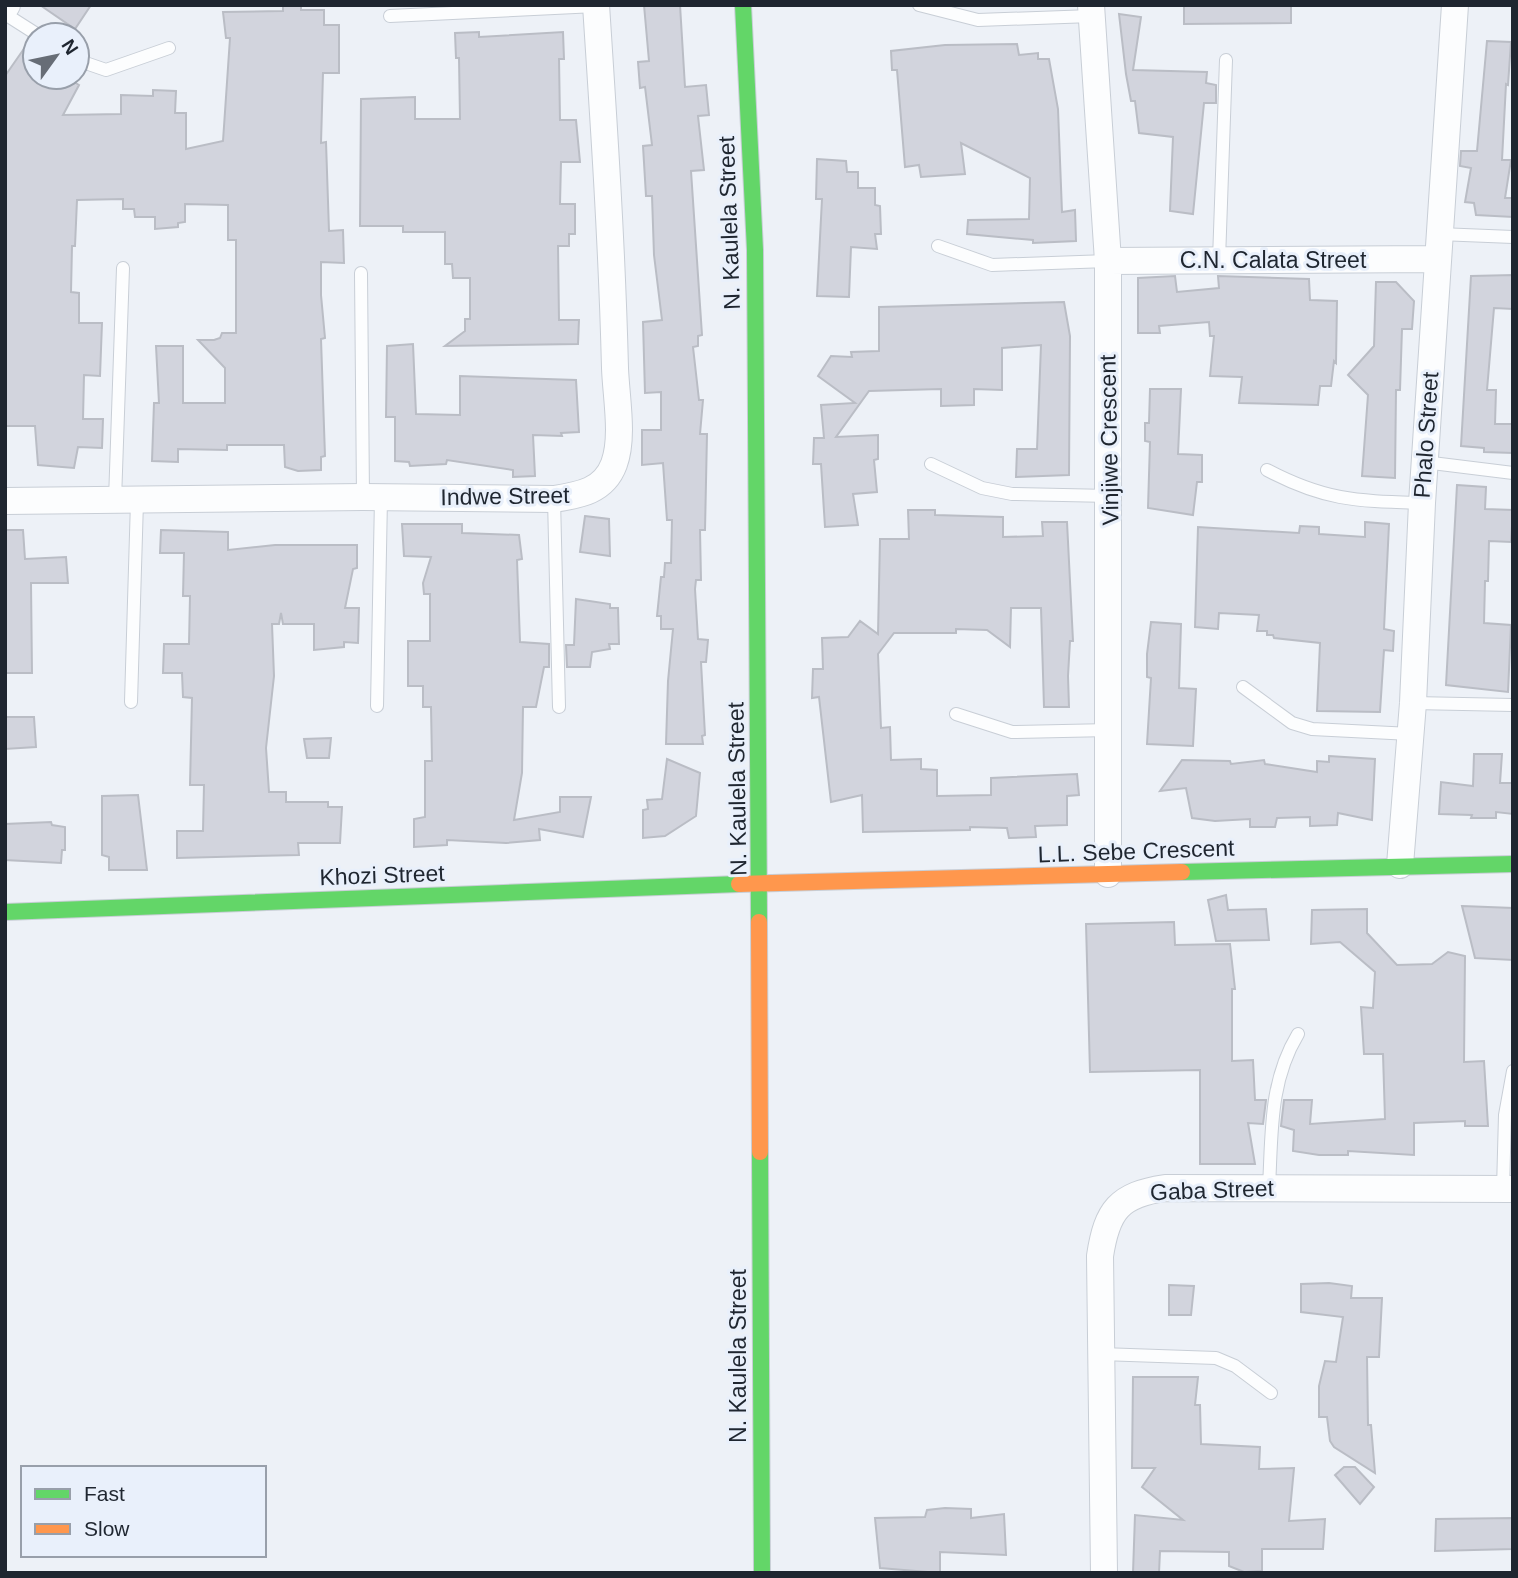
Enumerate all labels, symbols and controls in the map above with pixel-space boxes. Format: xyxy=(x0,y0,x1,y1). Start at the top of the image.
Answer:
north arrow xyxy=(21,21,91,91)
text: N xyxy=(57,36,82,58)
street label: N. Kaulela Street xyxy=(713,135,745,310)
street label: C.N. Calata Street xyxy=(1180,247,1367,273)
street label: Vinjiwe Crescent xyxy=(1095,354,1123,526)
street label: Phalo Street xyxy=(1409,370,1443,499)
street label: Indwe Street xyxy=(440,482,570,510)
street label: N. Kaulela Street xyxy=(722,701,752,876)
street label: L.L. Sebe Crescent xyxy=(1037,835,1235,867)
street label: Khozi Street xyxy=(319,860,446,890)
street label: Gaba Street xyxy=(1150,1175,1275,1205)
street label: N. Kaulela Street xyxy=(725,1268,751,1443)
legend xyxy=(21,1466,266,1557)
text: Fast xyxy=(84,1482,125,1505)
text: Slow xyxy=(84,1517,130,1540)

